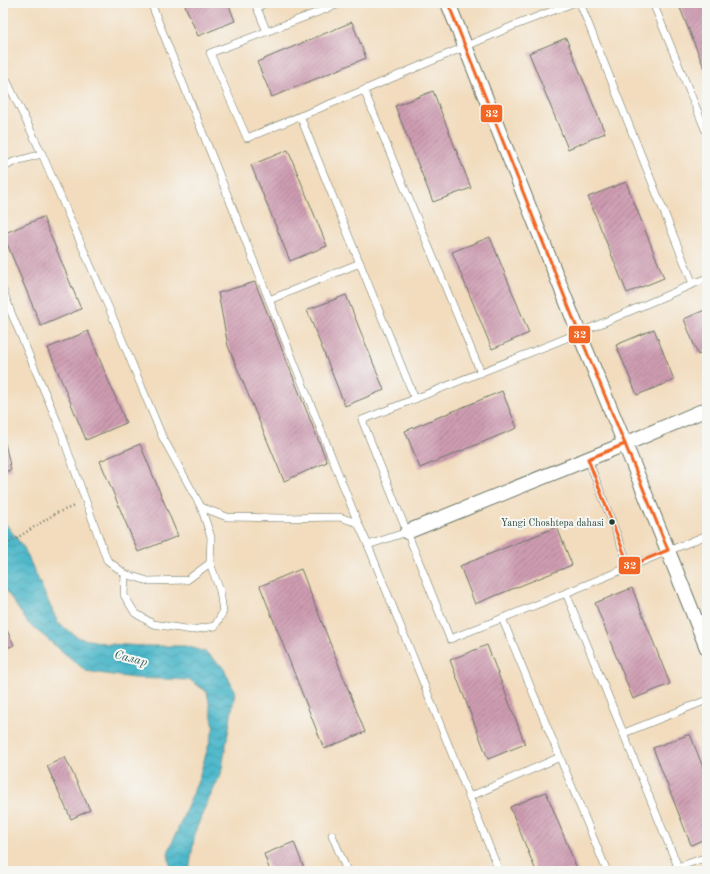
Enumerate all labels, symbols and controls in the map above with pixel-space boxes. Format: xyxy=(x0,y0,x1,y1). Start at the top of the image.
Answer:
line badge: 32 xyxy=(480,104,503,123)
text: 32 xyxy=(486,109,498,120)
line badge: 32 xyxy=(568,325,591,344)
text: 32 xyxy=(574,330,586,341)
marker: Yangi Choshtepa dahasi xyxy=(607,517,617,527)
place label: Yangi Choshtepa dahasi xyxy=(501,518,604,528)
line badge: 32 xyxy=(618,556,641,575)
text: 32 xyxy=(624,561,636,572)
water label: Салар xyxy=(113,649,149,669)

